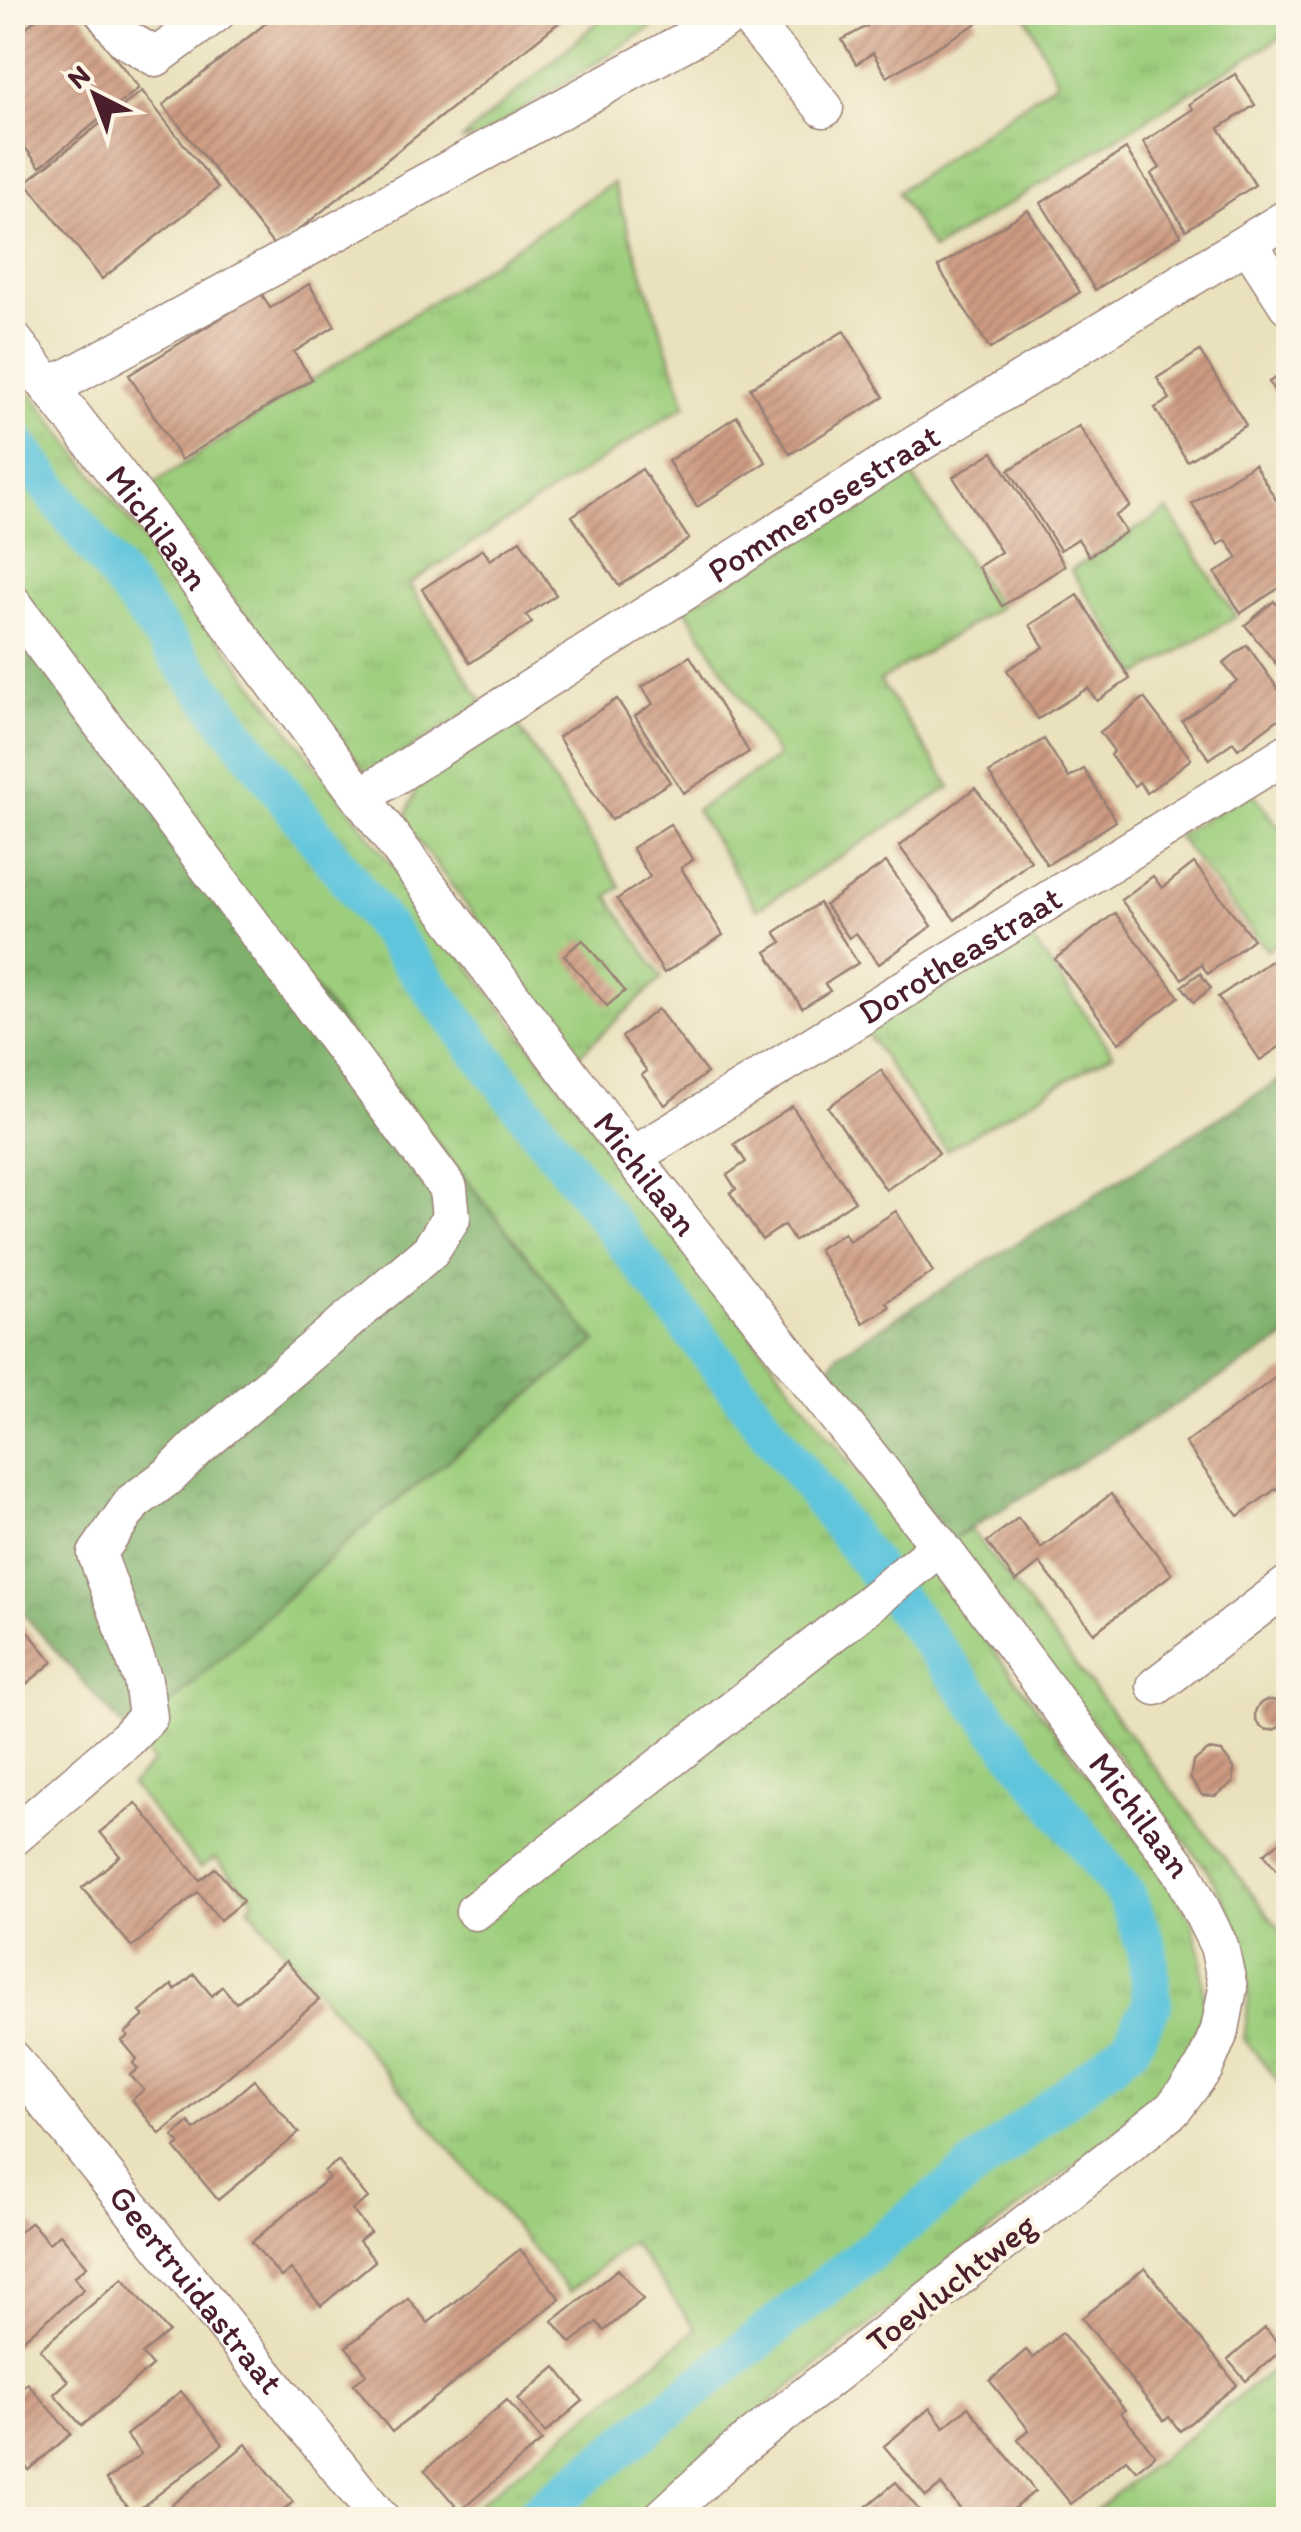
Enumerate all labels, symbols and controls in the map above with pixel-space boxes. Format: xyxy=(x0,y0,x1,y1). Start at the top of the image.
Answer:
north arrow xyxy=(45,45,145,145)
text: N xyxy=(60,57,97,95)
street label: Pommerosestraat xyxy=(700,414,947,592)
street label: Michilaan xyxy=(97,457,218,598)
street label: Dorotheastraat xyxy=(851,877,1069,1034)
street label: Michilaan xyxy=(584,1103,707,1244)
street label: Michilaan xyxy=(1080,1744,1201,1886)
street label: Geertruidastraat xyxy=(100,2176,293,2402)
street label: Toevluchtweg xyxy=(858,2204,1044,2362)

